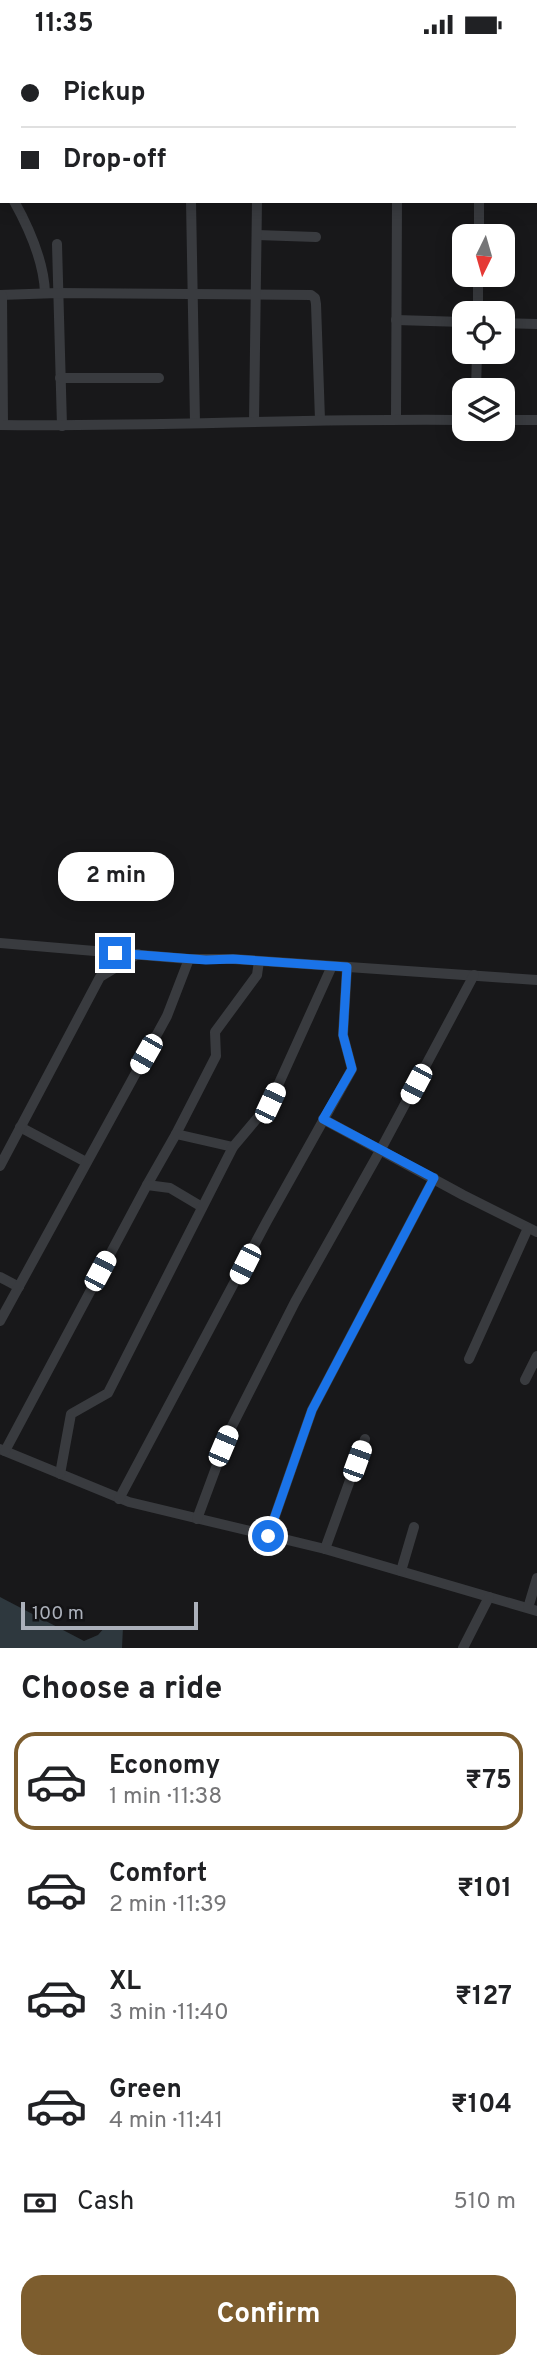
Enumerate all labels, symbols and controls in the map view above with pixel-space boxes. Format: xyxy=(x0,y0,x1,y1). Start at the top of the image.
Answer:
text: 11:35 xyxy=(35,8,94,41)
text: Pickup xyxy=(63,77,146,110)
text: Drop-off xyxy=(63,144,166,177)
north arrow xyxy=(452,224,514,287)
map controls xyxy=(452,224,515,441)
button: locate xyxy=(452,301,515,364)
button: layers xyxy=(452,378,515,441)
callout: 2 min xyxy=(57,851,173,901)
text: 2 min xyxy=(86,862,146,891)
route end xyxy=(99,937,131,969)
car xyxy=(127,1031,166,1077)
car xyxy=(397,1061,436,1107)
car xyxy=(252,1080,289,1126)
car xyxy=(227,1241,264,1287)
car xyxy=(81,1248,120,1294)
car xyxy=(206,1423,241,1469)
car xyxy=(340,1438,375,1484)
route start xyxy=(252,1520,284,1552)
scale bar xyxy=(21,1599,198,1631)
text: 100 m xyxy=(32,1602,84,1626)
text: Choose a ride xyxy=(21,1670,222,1710)
icon: car xyxy=(25,1750,88,1813)
text: Economy xyxy=(109,1750,220,1783)
text: ₹75 xyxy=(465,1765,512,1798)
text: 1 min · 11:38 xyxy=(109,1783,222,1812)
icon: car xyxy=(25,1858,88,1921)
text: Comfort xyxy=(109,1858,207,1891)
text: ₹101 xyxy=(457,1873,512,1906)
text: 2 min · 11:39 xyxy=(109,1891,227,1920)
icon: car xyxy=(25,1966,88,2029)
text: XL xyxy=(109,1966,141,1999)
text: ₹127 xyxy=(455,1981,512,2014)
text: 3 min · 11:40 xyxy=(109,1999,229,2028)
icon: car xyxy=(25,2074,88,2137)
text: Green xyxy=(109,2074,182,2107)
text: ₹104 xyxy=(451,2089,512,2122)
text: 4 min · 11:41 xyxy=(109,2107,223,2136)
icon: cash xyxy=(21,2184,59,2222)
text: Cash xyxy=(77,2186,134,2219)
text: 510 m xyxy=(453,2188,516,2217)
button: Confirm xyxy=(21,2275,516,2355)

